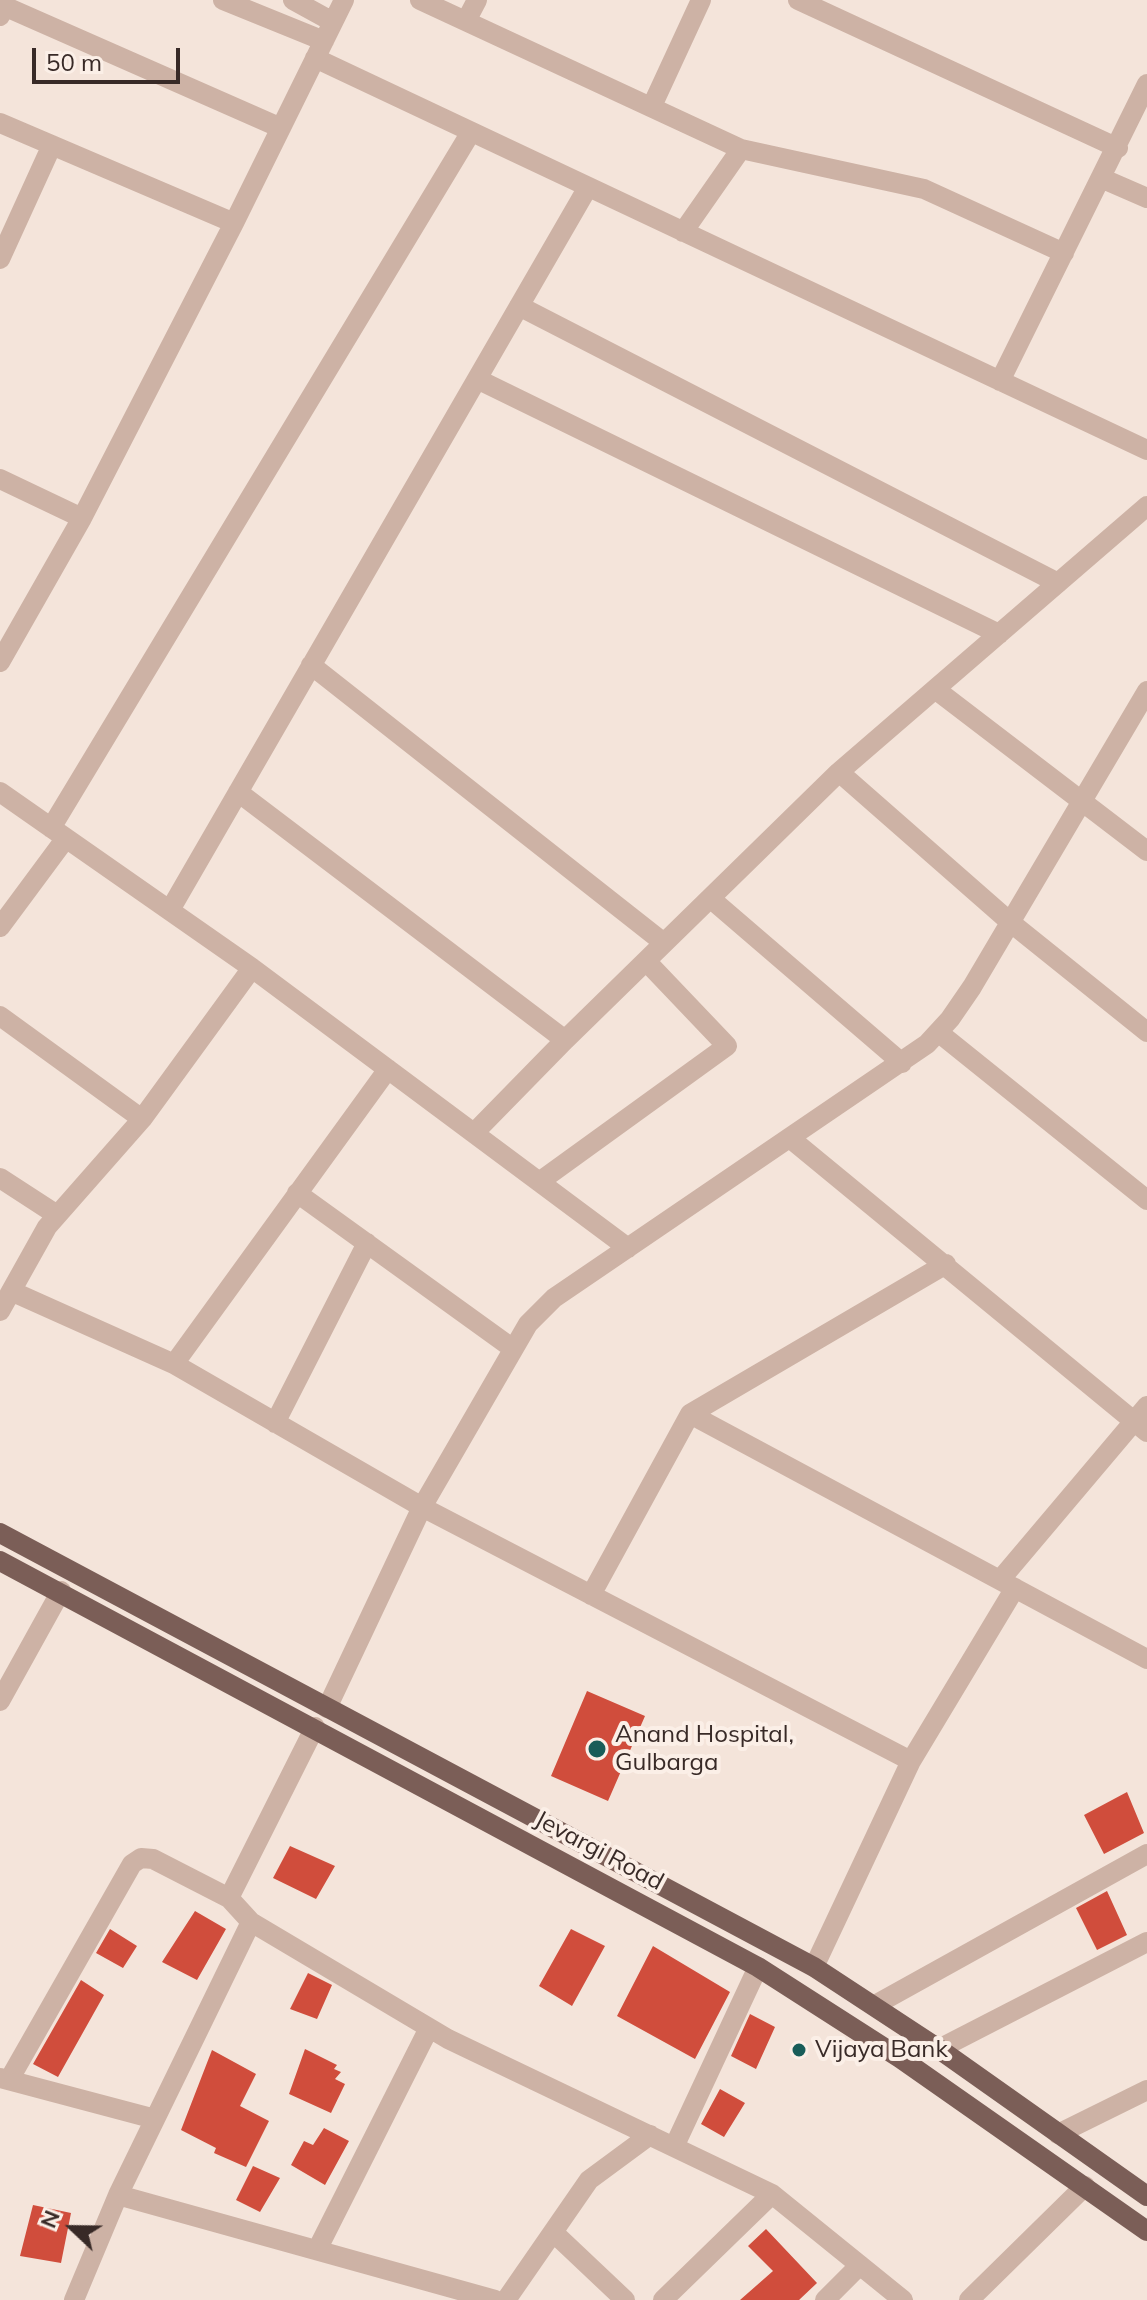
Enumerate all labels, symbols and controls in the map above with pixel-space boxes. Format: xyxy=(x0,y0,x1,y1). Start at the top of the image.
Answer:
scale bar xyxy=(36,32,184,82)
text: 50 m xyxy=(46,47,102,77)
place label: Anand Hospital, Gulbarga xyxy=(615,1721,794,1777)
marker: Anand Hospital, Gulbarga xyxy=(586,1738,608,1760)
street label: Jevargi Road xyxy=(530,1805,668,1897)
place label: Vijaya Bank xyxy=(815,2036,948,2064)
marker: Vijaya Bank xyxy=(790,2041,808,2059)
north arrow xyxy=(32,2188,112,2268)
text: N xyxy=(34,2206,66,2232)

